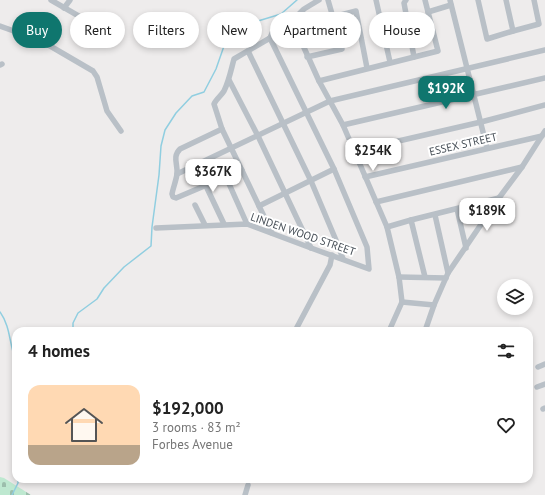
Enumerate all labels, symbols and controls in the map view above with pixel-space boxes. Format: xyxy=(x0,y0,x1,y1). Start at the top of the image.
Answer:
chip: Buy xyxy=(12,12,62,48)
chip: Rent xyxy=(70,12,125,48)
chip: Filters xyxy=(133,12,199,48)
chip: New xyxy=(207,12,262,48)
chip: Apartment xyxy=(270,12,361,48)
chip: House xyxy=(369,12,435,48)
pin: $192K xyxy=(418,76,474,110)
text: $192K xyxy=(427,80,465,97)
street label: ESSEX STREET xyxy=(428,129,498,159)
pin: $254K xyxy=(345,138,401,172)
text: $254K xyxy=(354,142,392,159)
pin: $367K xyxy=(185,159,241,193)
text: $367K xyxy=(194,163,232,180)
pin: $189K xyxy=(459,198,515,232)
text: $189K xyxy=(468,202,506,219)
street label: LINDEN WOOD STREET xyxy=(249,209,357,259)
map controls xyxy=(497,279,533,315)
button: layers xyxy=(497,279,533,315)
text: 4 homes xyxy=(28,340,90,362)
icon: filters xyxy=(495,340,517,362)
text: $192,000 xyxy=(152,397,224,419)
icon: home xyxy=(60,401,108,449)
icon: heart xyxy=(495,414,517,436)
text: 3 rooms · 83 m² xyxy=(152,419,241,436)
text: Forbes Avenue xyxy=(152,436,233,453)

